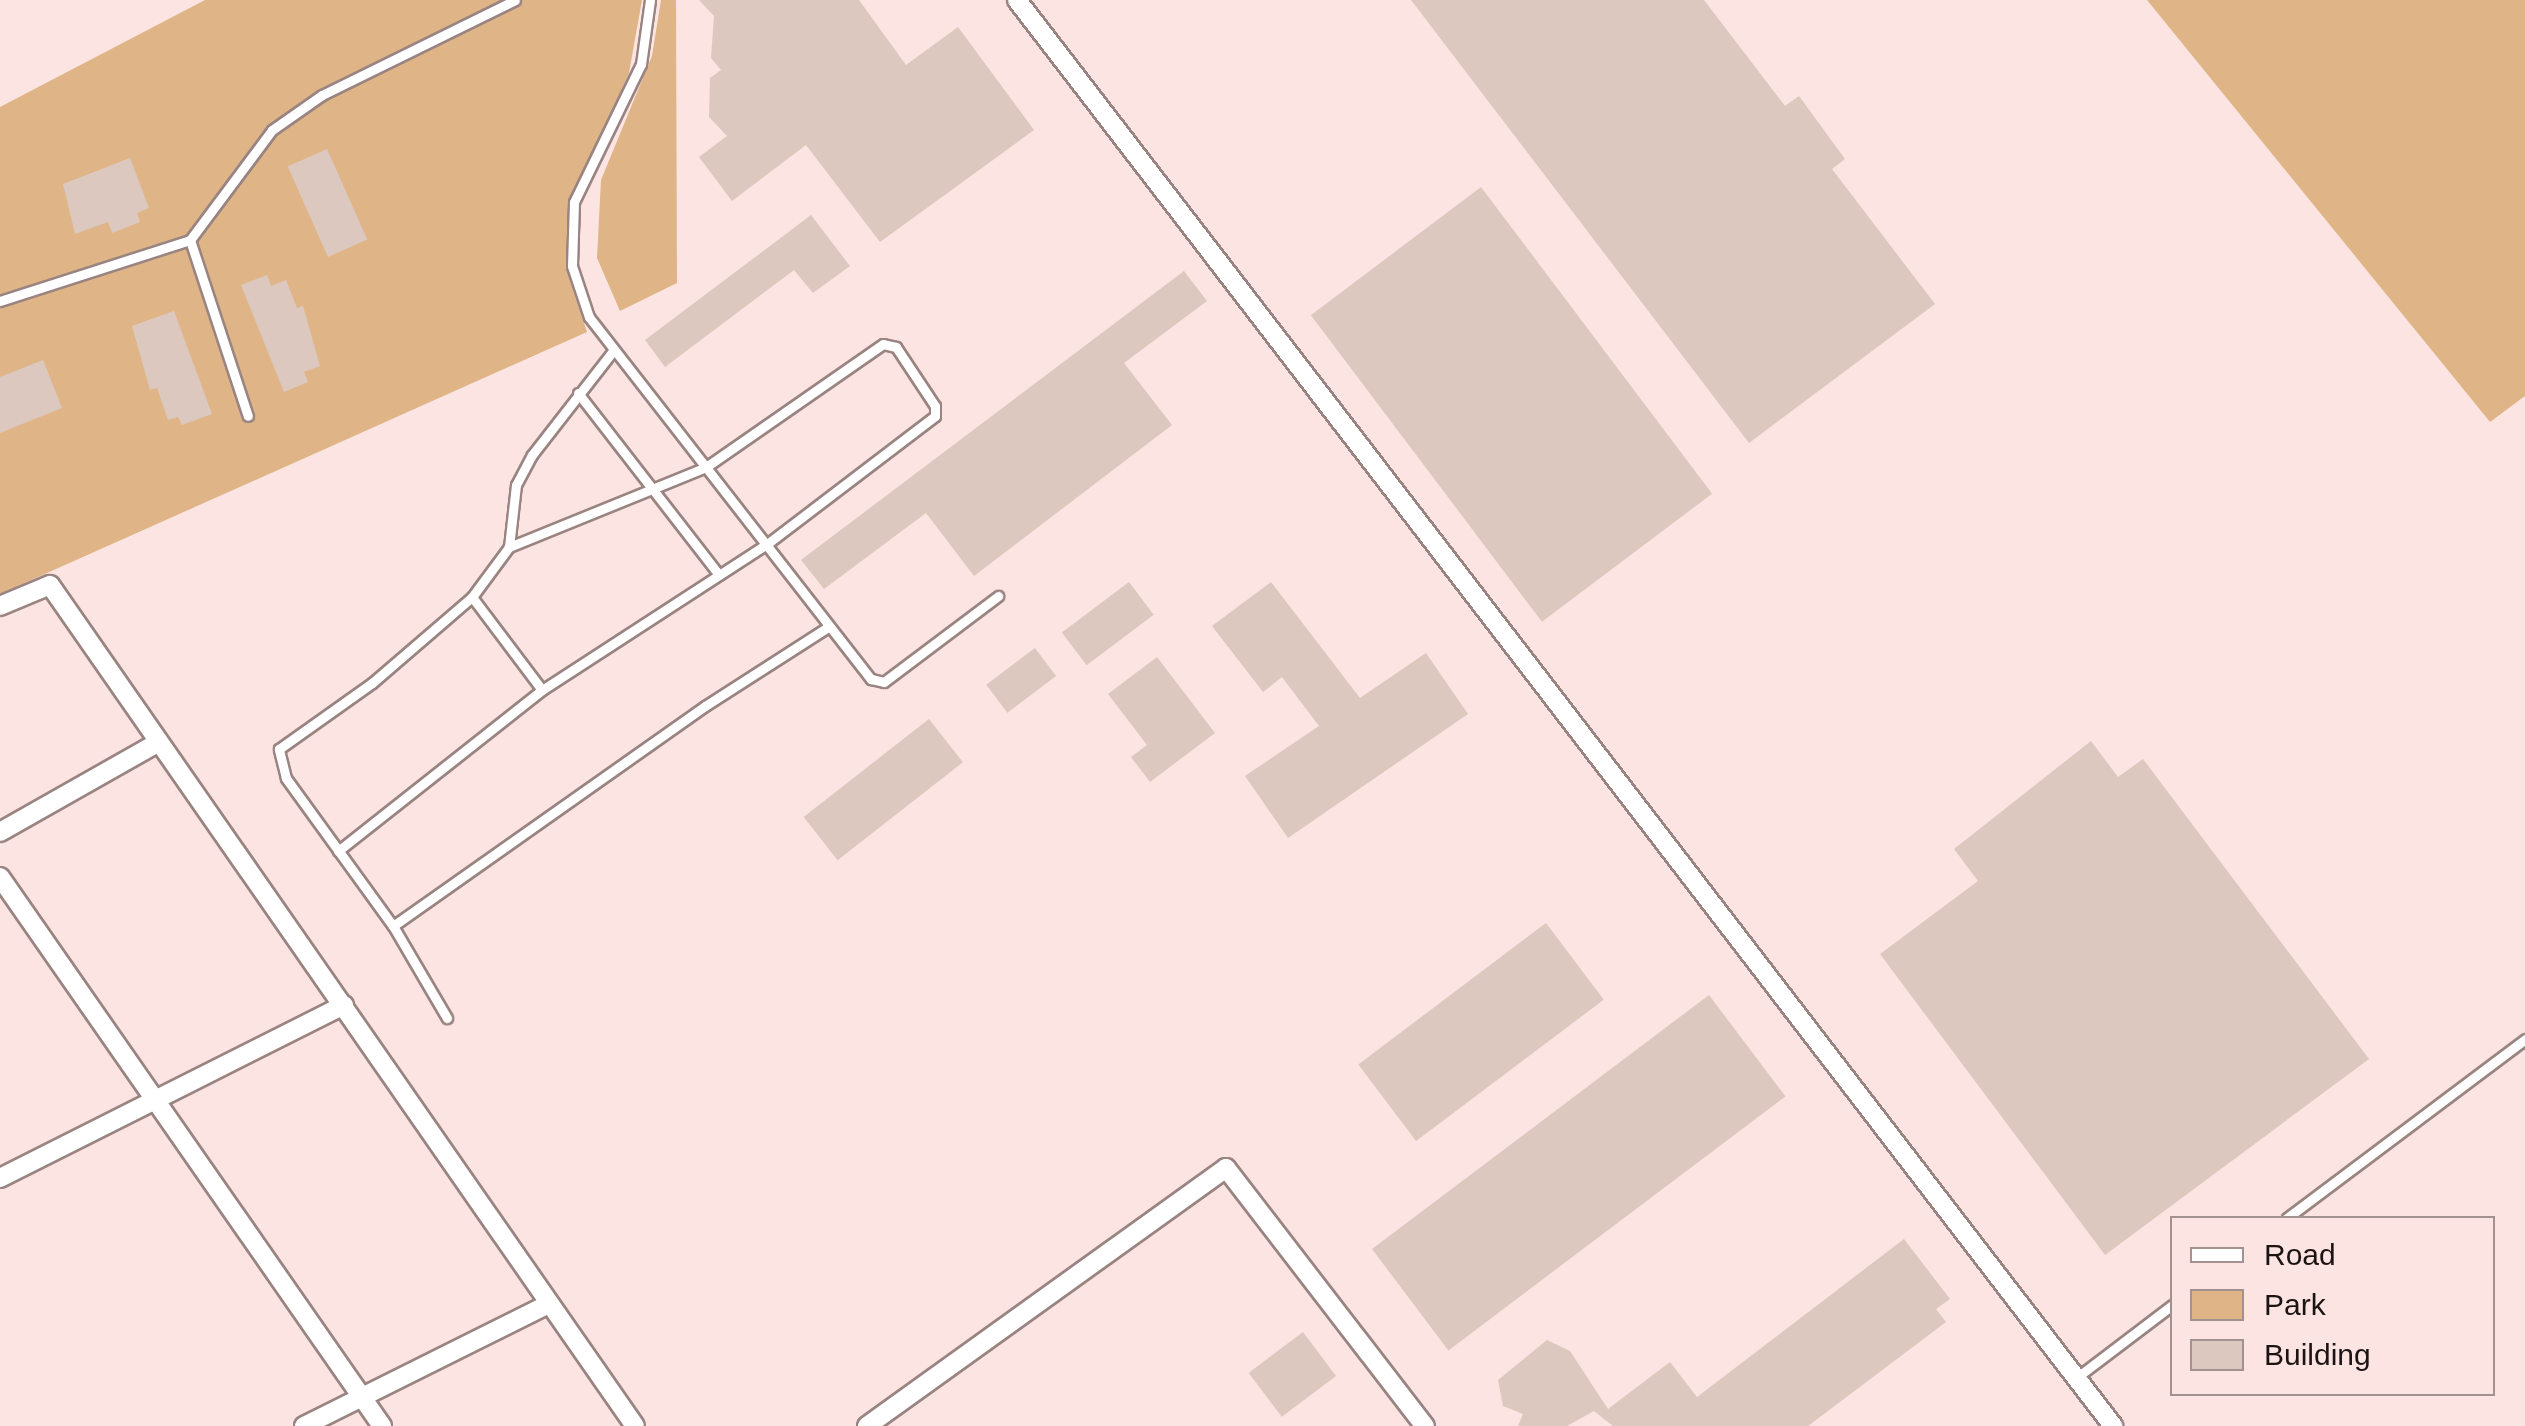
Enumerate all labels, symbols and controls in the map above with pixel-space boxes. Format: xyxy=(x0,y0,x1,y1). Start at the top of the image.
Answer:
legend xyxy=(2170,1216,2495,1396)
text: Road xyxy=(2264,1238,2336,1271)
text: Park xyxy=(2264,1288,2326,1321)
text: Building xyxy=(2264,1338,2371,1371)

